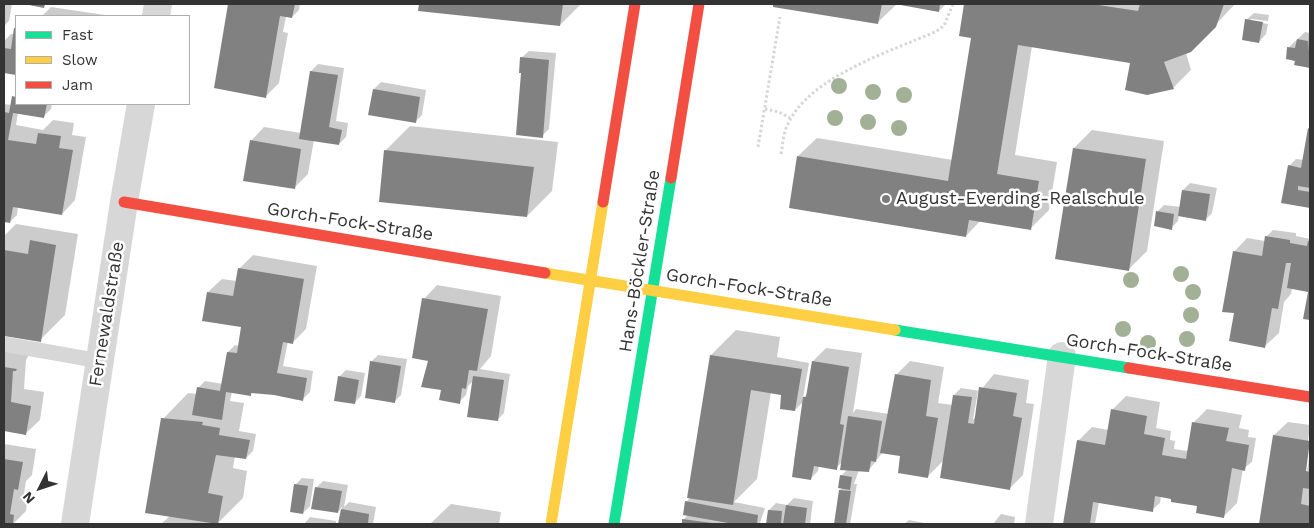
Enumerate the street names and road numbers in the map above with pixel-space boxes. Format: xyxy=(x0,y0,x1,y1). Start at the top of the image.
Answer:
street label: Hans-Böckler-Straße xyxy=(615,168,665,354)
street label: Gorch-Fock-Straße xyxy=(265,198,435,246)
street label: Fernewaldstraße xyxy=(85,240,129,388)
street label: Gorch-Fock-Straße xyxy=(664,264,834,312)
street label: Gorch-Fock-Straße xyxy=(1064,329,1234,377)

